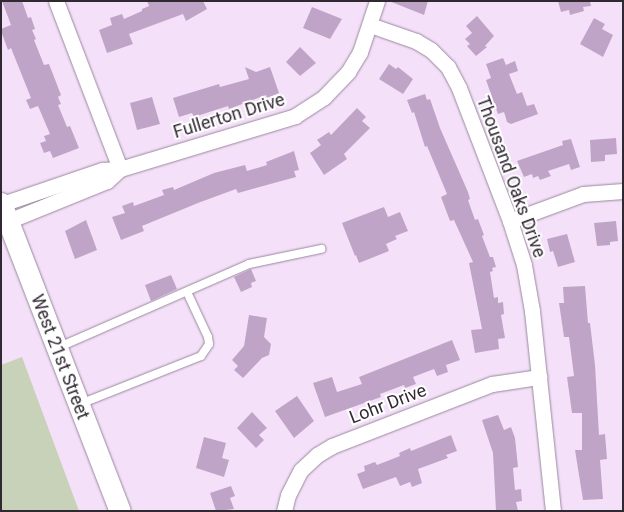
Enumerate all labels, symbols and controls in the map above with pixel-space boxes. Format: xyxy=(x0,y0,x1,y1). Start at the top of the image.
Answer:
street label: Fullerton Drive xyxy=(171,89,287,143)
street label: Thousand Oaks Drive xyxy=(472,93,550,261)
street label: West 21st Street xyxy=(26,291,94,423)
street label: Lohr Drive xyxy=(346,379,430,429)

